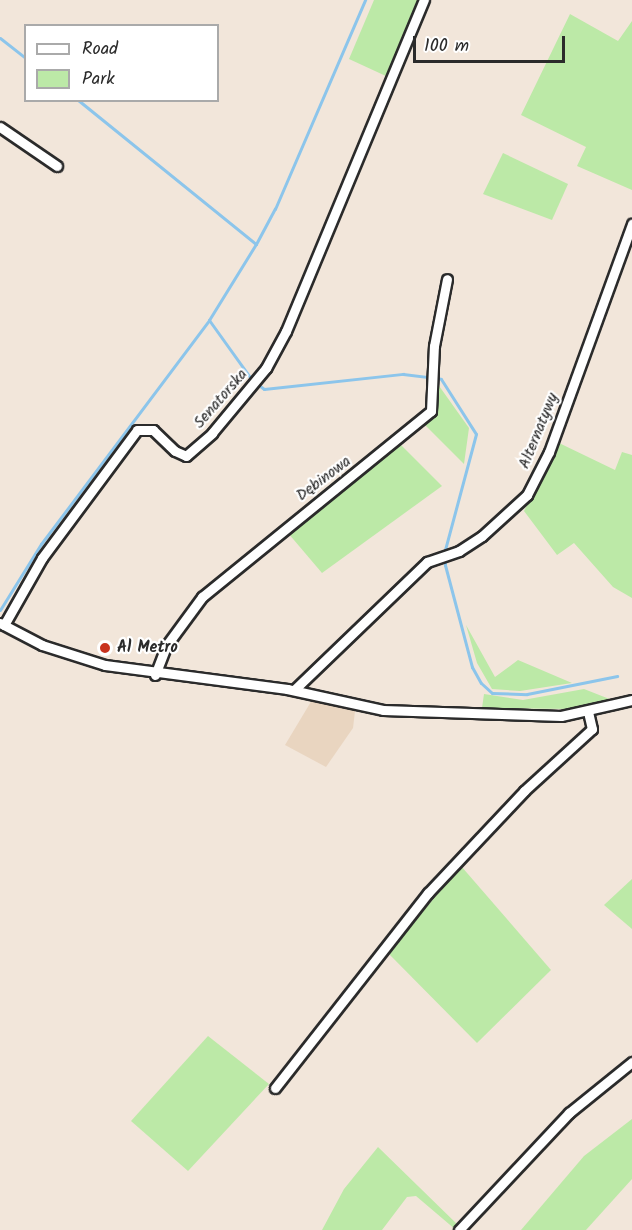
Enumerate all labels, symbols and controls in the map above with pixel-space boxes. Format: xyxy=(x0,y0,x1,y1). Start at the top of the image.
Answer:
legend xyxy=(24,24,219,102)
scale bar xyxy=(416,24,568,62)
text: 100 m xyxy=(424,32,469,61)
text: Road xyxy=(82,35,118,64)
text: Park xyxy=(82,65,115,94)
street label: Senatorska xyxy=(190,365,252,433)
street label: Alternatywy xyxy=(515,390,563,472)
street label: Dębinowa xyxy=(293,452,355,506)
place label: Al Metro xyxy=(117,638,178,658)
marker: Al Metro xyxy=(98,641,112,655)

